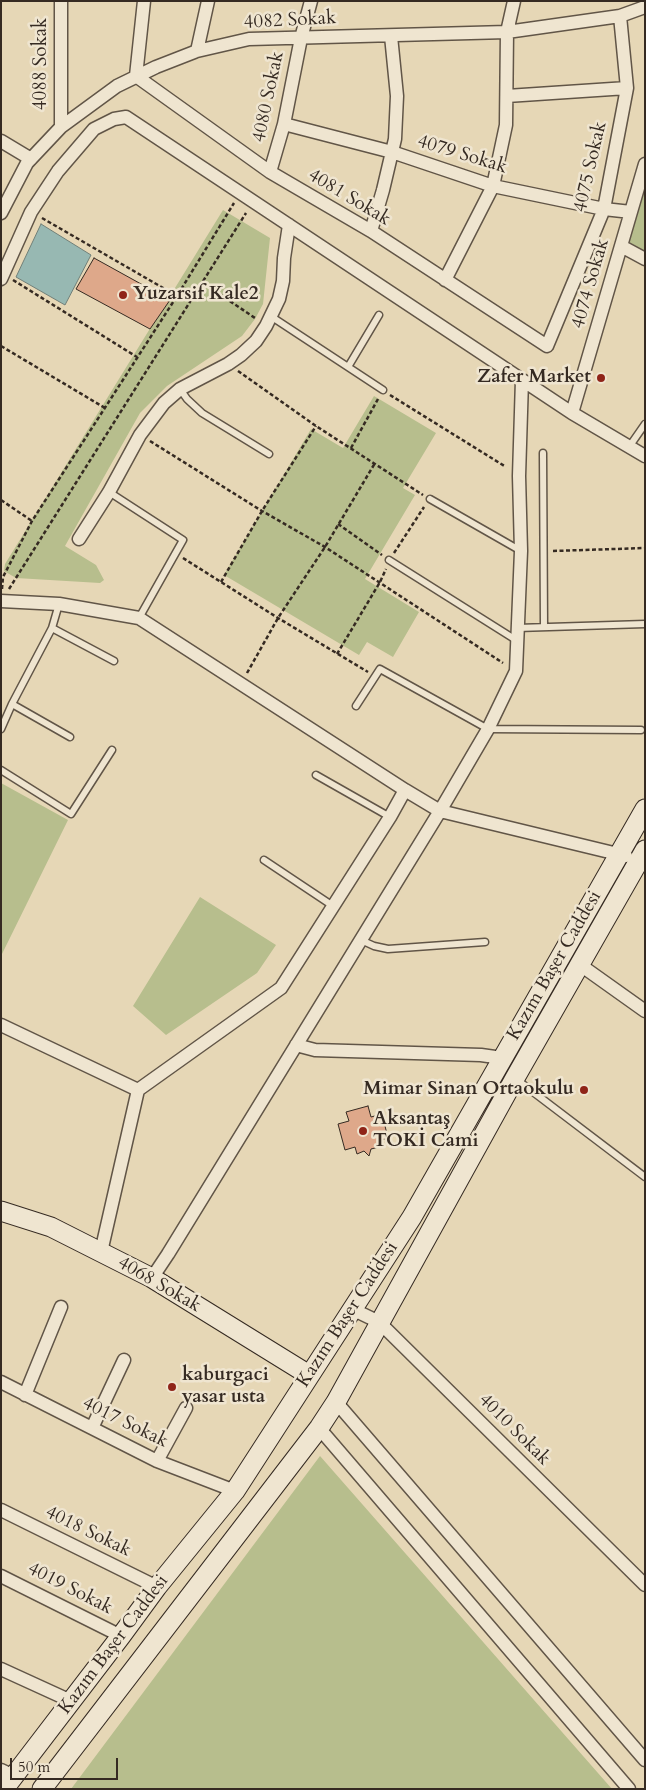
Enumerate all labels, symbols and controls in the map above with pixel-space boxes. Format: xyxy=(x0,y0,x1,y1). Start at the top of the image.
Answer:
street label: 4082 Sokak xyxy=(243,7,337,35)
street label: 4088 Sokak xyxy=(31,18,53,110)
street label: 4080 Sokak xyxy=(248,49,290,145)
street label: 4075 Sokak xyxy=(570,119,612,215)
street label: 4079 Sokak xyxy=(415,131,509,179)
street label: 4081 Sokak xyxy=(304,164,394,232)
street label: 4074 Sokak xyxy=(567,236,615,332)
place label: Yuzarsif Kale2 xyxy=(133,284,259,306)
marker: Yuzarsif Kale2 xyxy=(117,289,129,301)
place label: Zafer Market xyxy=(477,367,591,389)
marker: Zafer Market xyxy=(595,372,607,384)
street label: Kazım Başer Caddesi xyxy=(503,887,607,1045)
place label: Mimar Sinan Ortaokulu xyxy=(363,1079,574,1101)
marker: Mimar Sinan Ortaokulu xyxy=(578,1084,590,1096)
place label: Aksantaş TOKİ Cami xyxy=(373,1109,478,1153)
marker: Aksantaş TOKİ Cami xyxy=(357,1125,369,1137)
street label: Kazım Başer Caddesi xyxy=(292,1238,404,1392)
street label: 4068 Sokak xyxy=(113,1252,205,1318)
place label: kaburgaci yasar usta xyxy=(182,1365,269,1409)
marker: kaburgaci yasar usta xyxy=(166,1381,178,1393)
street label: 4010 Sokak xyxy=(473,1389,555,1471)
street label: 4017 Sokak xyxy=(78,1393,172,1453)
street label: 4018 Sokak xyxy=(41,1502,135,1562)
street label: 4019 Sokak xyxy=(24,1558,116,1620)
street label: Kazım Başer Caddesi xyxy=(54,1571,174,1719)
scale bar xyxy=(12,1748,120,1780)
text: 50 m xyxy=(18,1757,50,1777)

